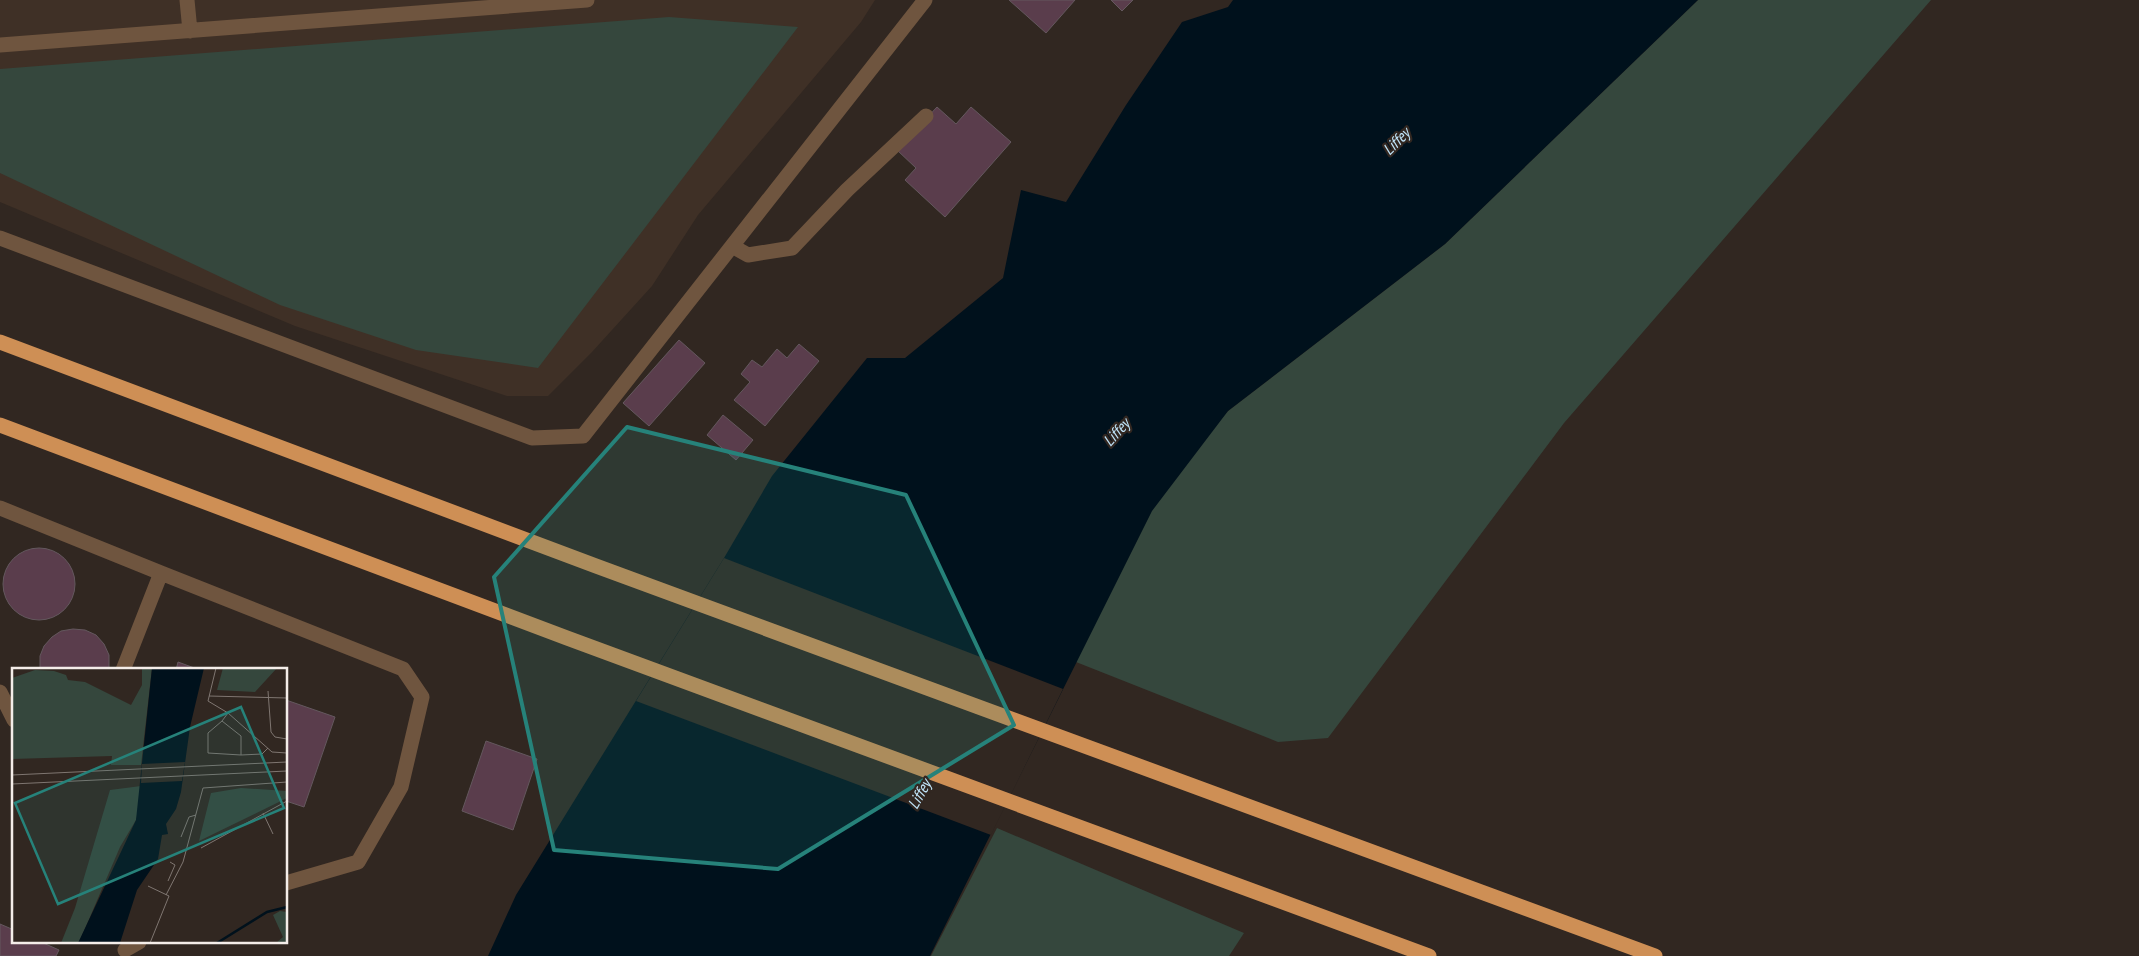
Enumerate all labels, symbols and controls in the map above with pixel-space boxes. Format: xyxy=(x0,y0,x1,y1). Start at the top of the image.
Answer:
water label: Liffey xyxy=(1378,122,1415,159)
water label: Liffey xyxy=(1098,412,1135,450)
inset map xyxy=(12,668,288,944)
water label: Liffey xyxy=(903,774,936,812)

